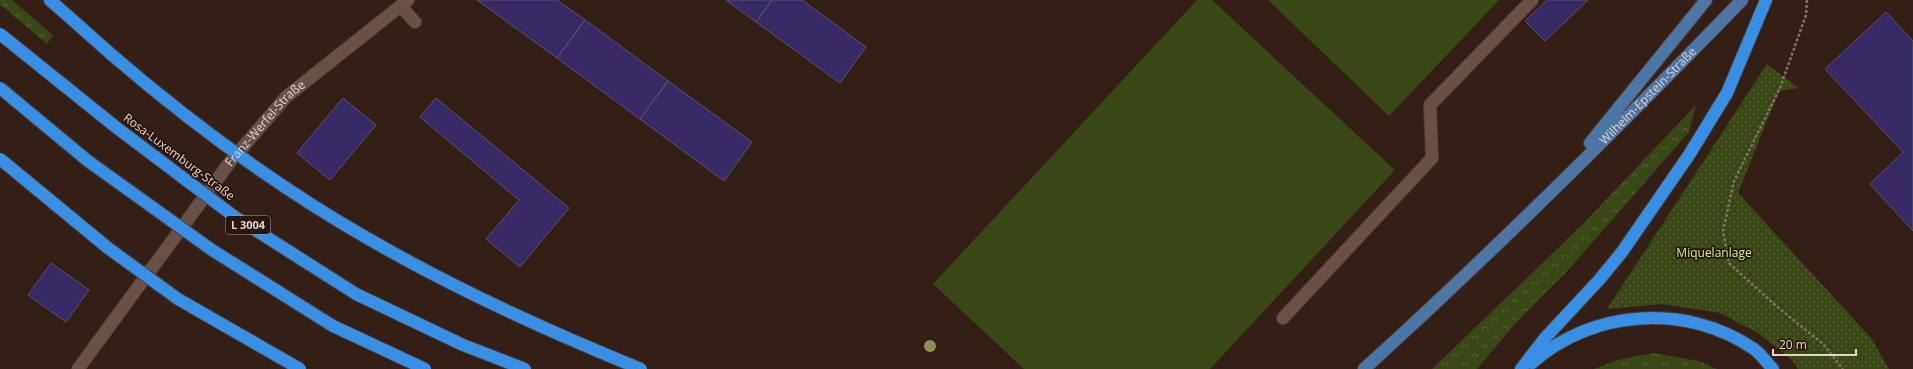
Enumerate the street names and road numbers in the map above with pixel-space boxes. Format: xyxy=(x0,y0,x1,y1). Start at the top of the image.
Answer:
street label: Wilhelm-Epstein-Straße xyxy=(1595,43,1700,148)
street label: Franz-Werfel-Straße xyxy=(221,76,309,170)
street label: Rosa-Luxemburg-Straße xyxy=(120,109,239,204)
road number: L 3004 xyxy=(226,216,270,234)

